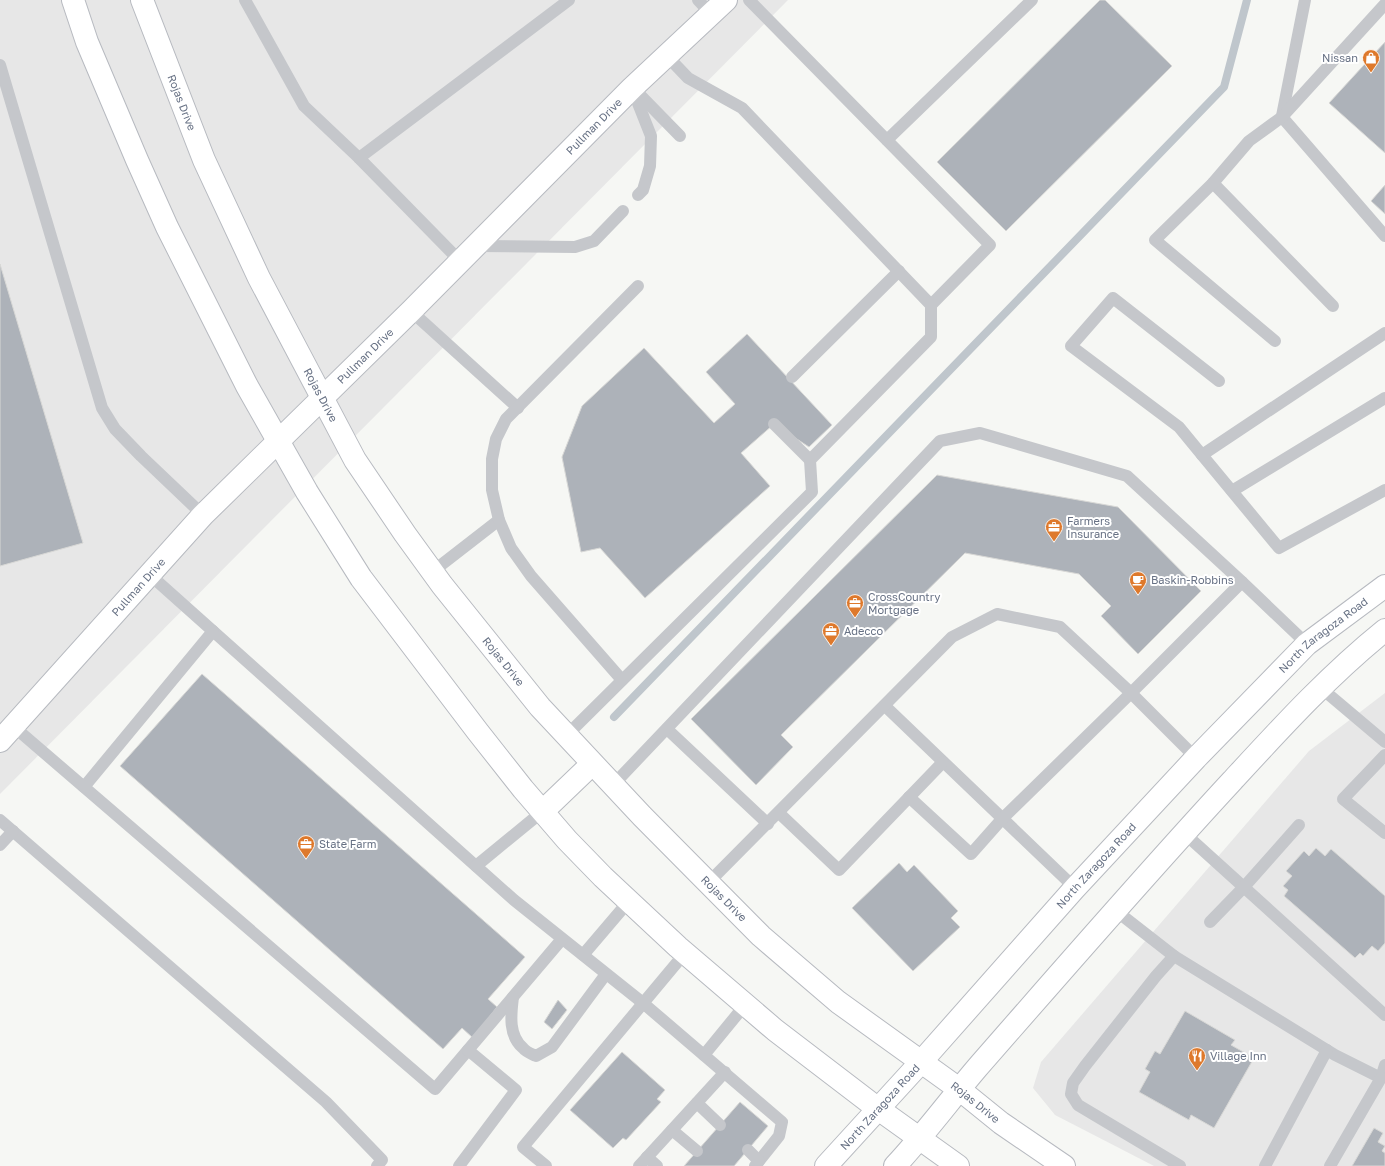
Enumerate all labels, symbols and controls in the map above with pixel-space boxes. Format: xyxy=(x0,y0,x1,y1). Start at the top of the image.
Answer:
shop icon: Nissan xyxy=(1361,48,1381,73)
place label: Nissan xyxy=(1322,51,1358,64)
street label: Rojas Drive xyxy=(165,73,199,132)
street label: Pullman Drive xyxy=(563,95,624,157)
street label: Pullman Drive xyxy=(334,325,396,386)
street label: Rojas Drive xyxy=(302,366,341,424)
place label: Farmers Insurance xyxy=(1067,514,1119,540)
office icon: Farmers Insurance xyxy=(1044,517,1064,542)
street label: Pullman Drive xyxy=(108,555,167,618)
cafe icon: Baskin-Robbins xyxy=(1128,570,1148,595)
place label: Baskin-Robbins xyxy=(1151,573,1234,586)
place label: CrossCountry Mortgage xyxy=(868,590,941,616)
office icon: CrossCountry Mortgage xyxy=(845,593,865,618)
street label: North Zaragoza Road xyxy=(1276,594,1370,675)
office icon: Adecco xyxy=(821,621,841,646)
place label: Adecco xyxy=(844,624,883,637)
street label: Rojas Drive xyxy=(480,634,527,688)
street label: North Zaragoza Road xyxy=(1053,820,1138,911)
office icon: State Farm xyxy=(296,834,316,859)
place label: State Farm xyxy=(319,837,376,850)
street label: Rojas Drive xyxy=(699,873,750,924)
restaurant icon: Village Inn xyxy=(1187,1046,1207,1071)
place label: Village Inn xyxy=(1210,1049,1266,1062)
street label: North Zaragoza Road xyxy=(837,1061,922,1152)
street label: Rojas Drive xyxy=(949,1078,1003,1125)

